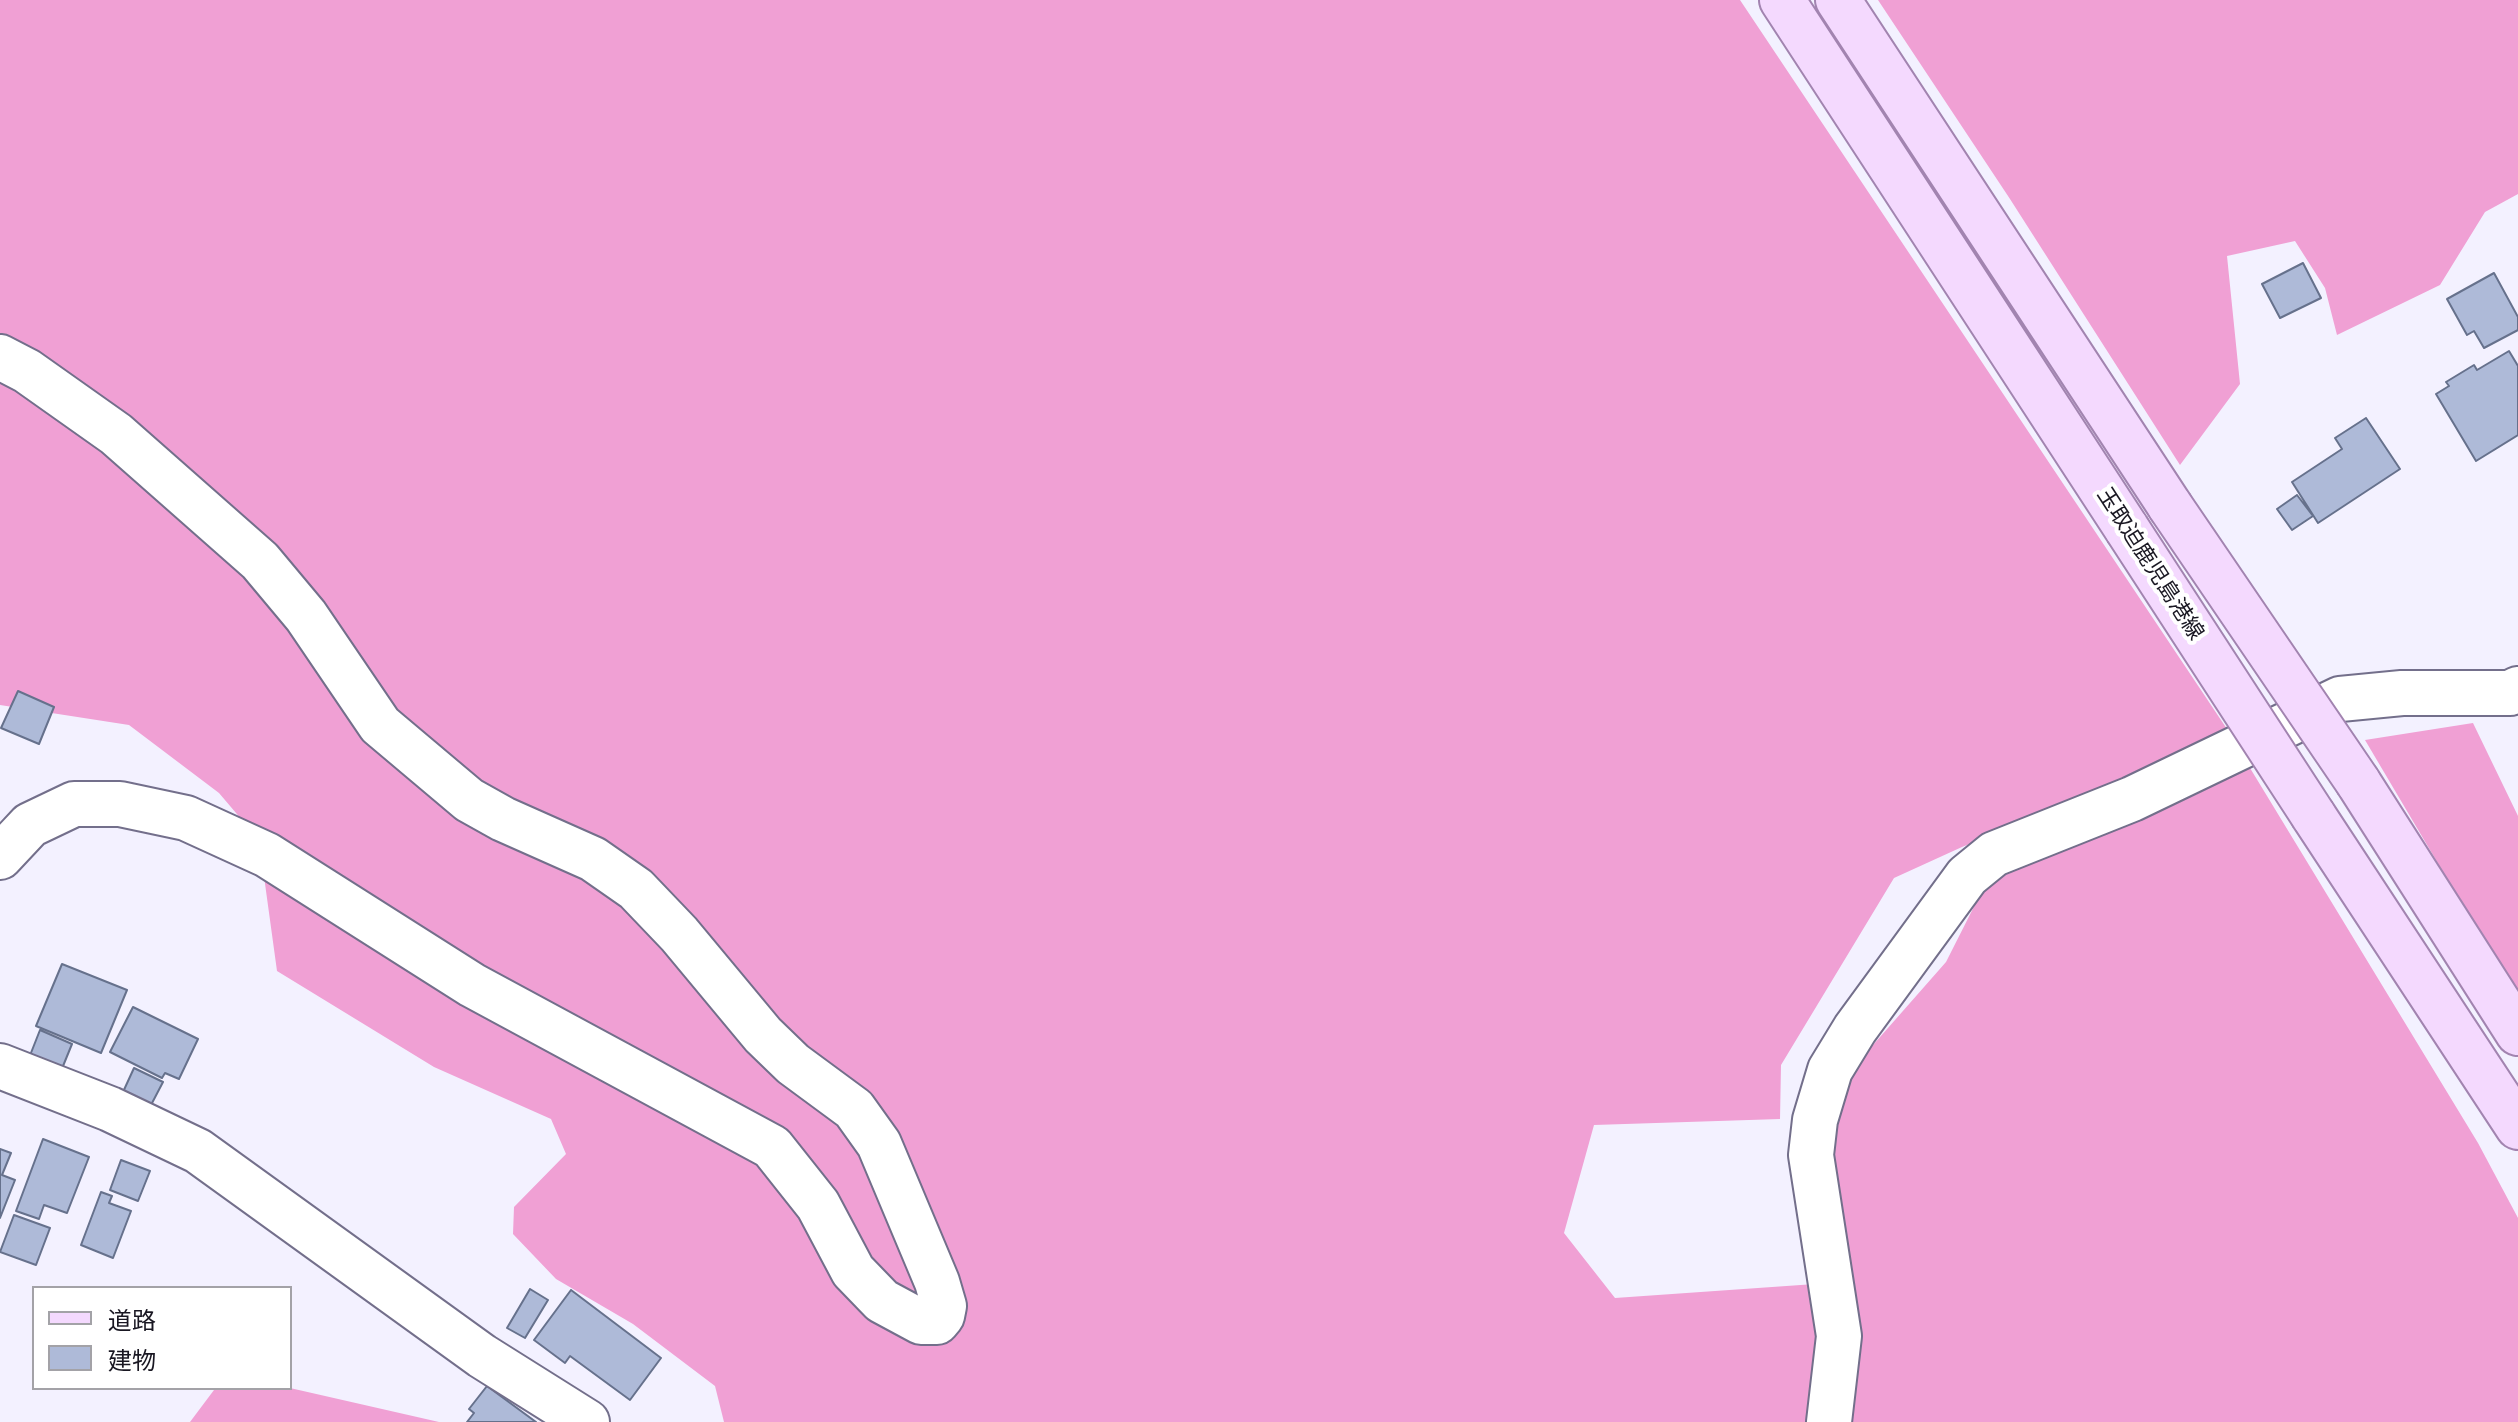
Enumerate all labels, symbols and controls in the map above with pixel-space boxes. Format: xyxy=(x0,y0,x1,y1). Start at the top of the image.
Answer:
street label: 玉取迫鹿児島港線 xyxy=(2091,483,2209,645)
legend xyxy=(32,1286,292,1390)
text: 道路 xyxy=(108,1306,156,1335)
text: 建物 xyxy=(108,1346,156,1375)

